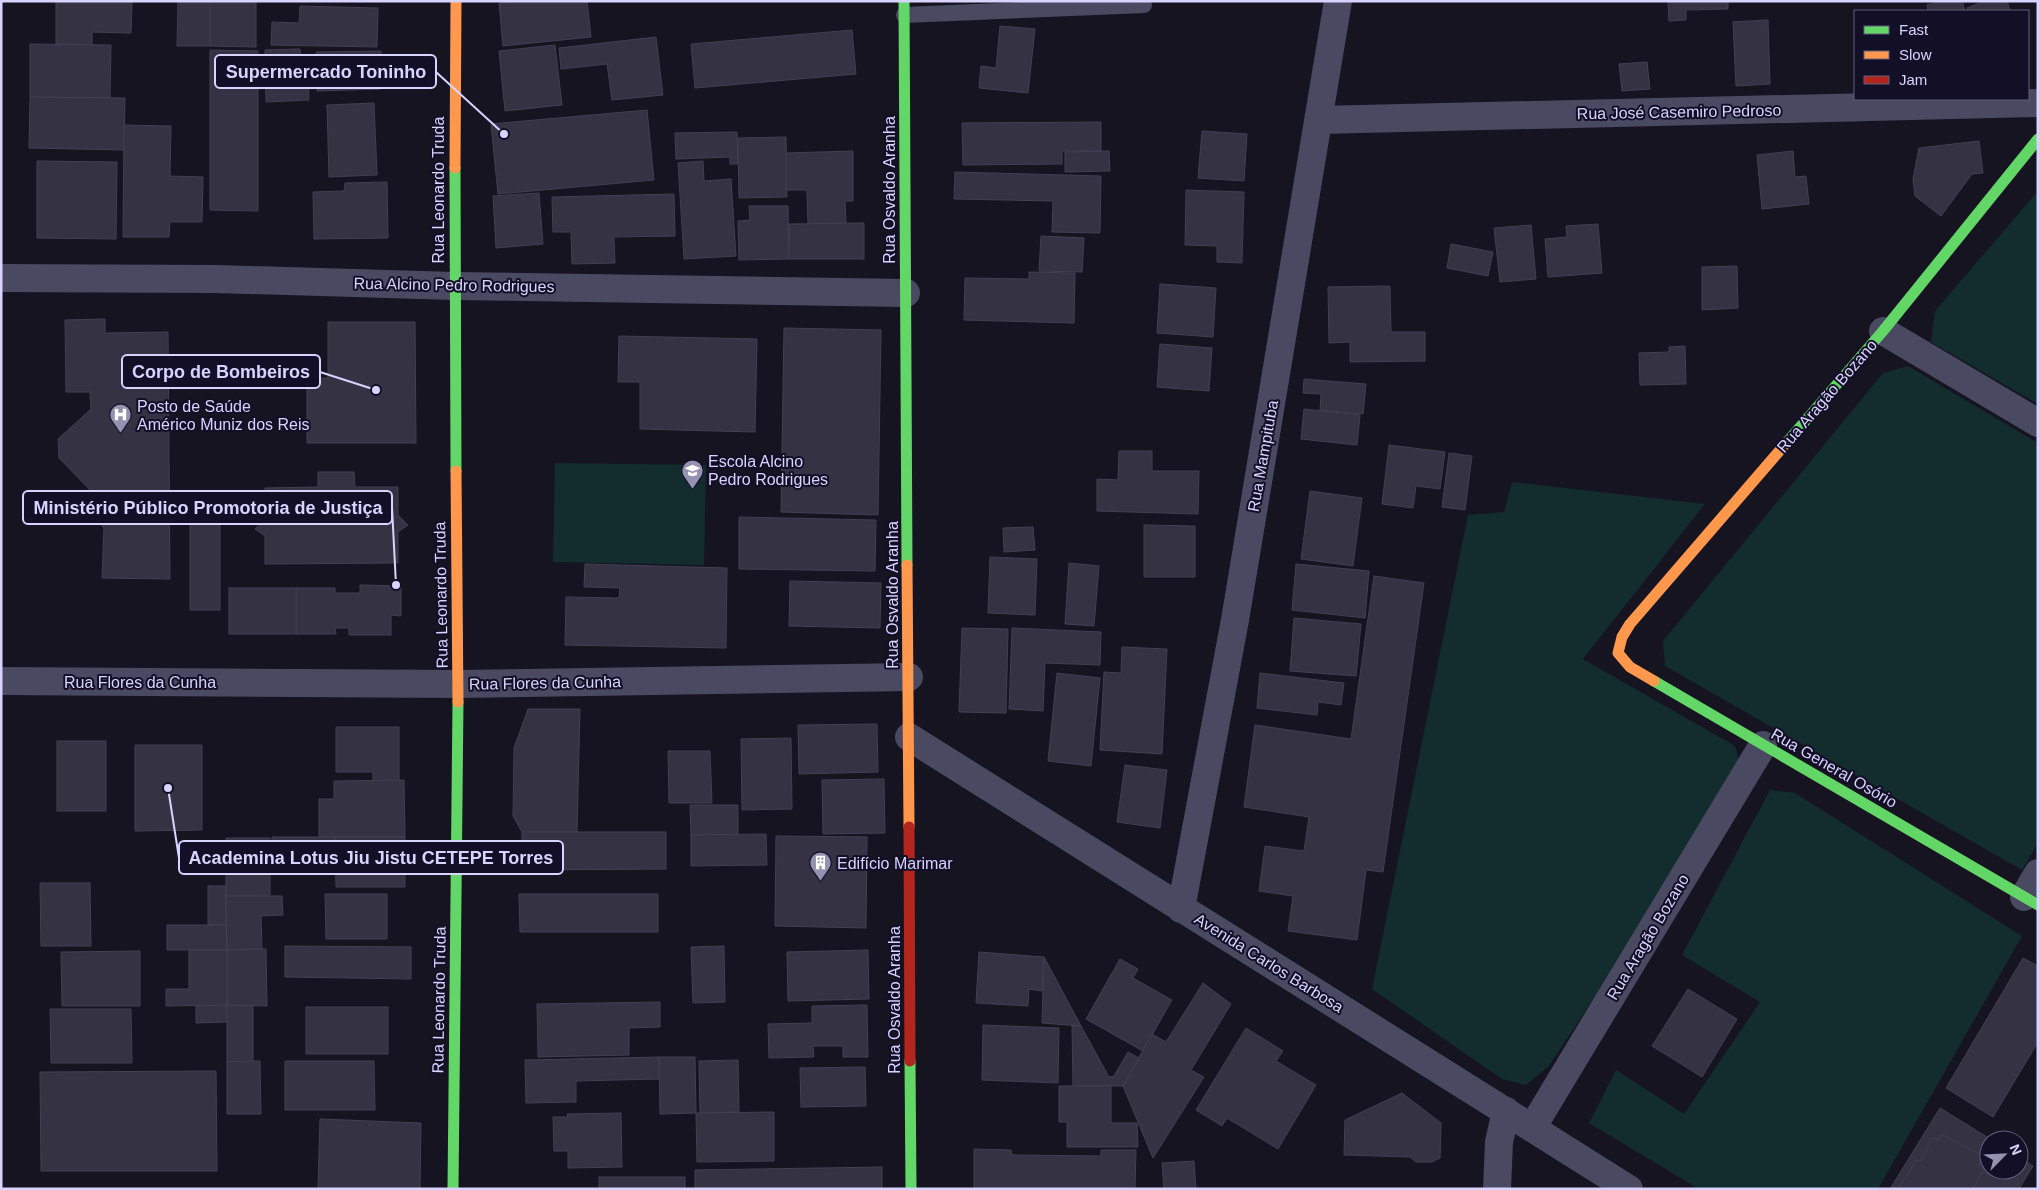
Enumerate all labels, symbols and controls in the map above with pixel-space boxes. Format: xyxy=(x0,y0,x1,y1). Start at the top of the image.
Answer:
legend xyxy=(1854,10,2029,100)
text: Fast xyxy=(1899,21,1929,38)
text: Slow xyxy=(1899,46,1932,63)
callout: Supermercado Toninho xyxy=(215,55,436,88)
text: Supermercado Toninho xyxy=(226,62,426,82)
text: Jam xyxy=(1899,71,1927,88)
street label: Rua José Casemiro Pedroso xyxy=(1577,102,1781,122)
street label: Rua Osvaldo Aranha xyxy=(881,116,898,264)
street label: Rua Leonardo Truda xyxy=(430,117,447,263)
street label: Rua Alcino Pedro Rodrigues xyxy=(353,275,555,295)
street label: Rua Aragão Bozano xyxy=(1774,336,1880,456)
callout: Corpo de Bombeiros xyxy=(122,355,320,388)
text: Corpo de Bombeiros xyxy=(132,362,310,382)
place label: Posto de Saúde Américo Muniz dos Reis xyxy=(137,398,310,433)
street label: Rua Mampituba xyxy=(1245,399,1281,513)
hospital icon: Posto de Saúde Américo Muniz dos Reis xyxy=(109,403,133,434)
place label: Escola Alcino Pedro Rodrigues xyxy=(708,453,828,488)
school or university icon: Escola Alcino Pedro Rodrigues xyxy=(680,458,704,489)
callout: Ministério Público Promotoria de Justiça xyxy=(23,491,392,524)
text: Ministério Público Promotoria de Justiça xyxy=(33,498,384,518)
street label: Rua Leonardo Truda xyxy=(431,521,451,669)
street label: Rua Osvaldo Aranha xyxy=(884,521,901,669)
street label: Rua Flores da Cunha xyxy=(469,673,621,693)
street label: Rua Flores da Cunha xyxy=(64,674,216,691)
street label: Rua General Osório xyxy=(1768,725,1900,811)
callout: Academina Lotus Jiu Jistu CETEPE Torres xyxy=(179,841,563,874)
text: Academina Lotus Jiu Jistu CETEPE Torres xyxy=(189,848,553,868)
building icon: Edifício Marimar xyxy=(809,851,833,882)
place label: Edifício Marimar xyxy=(837,855,953,872)
street label: Rua Aragão Bozano xyxy=(1604,871,1692,1003)
street label: Avenida Carlos Barbosa xyxy=(1191,910,1347,1016)
street label: Rua Leonardo Truda xyxy=(429,926,449,1074)
street label: Rua Osvaldo Aranha xyxy=(886,926,903,1074)
north arrow xyxy=(1979,1130,2029,1180)
text: N xyxy=(2007,1142,2025,1158)

